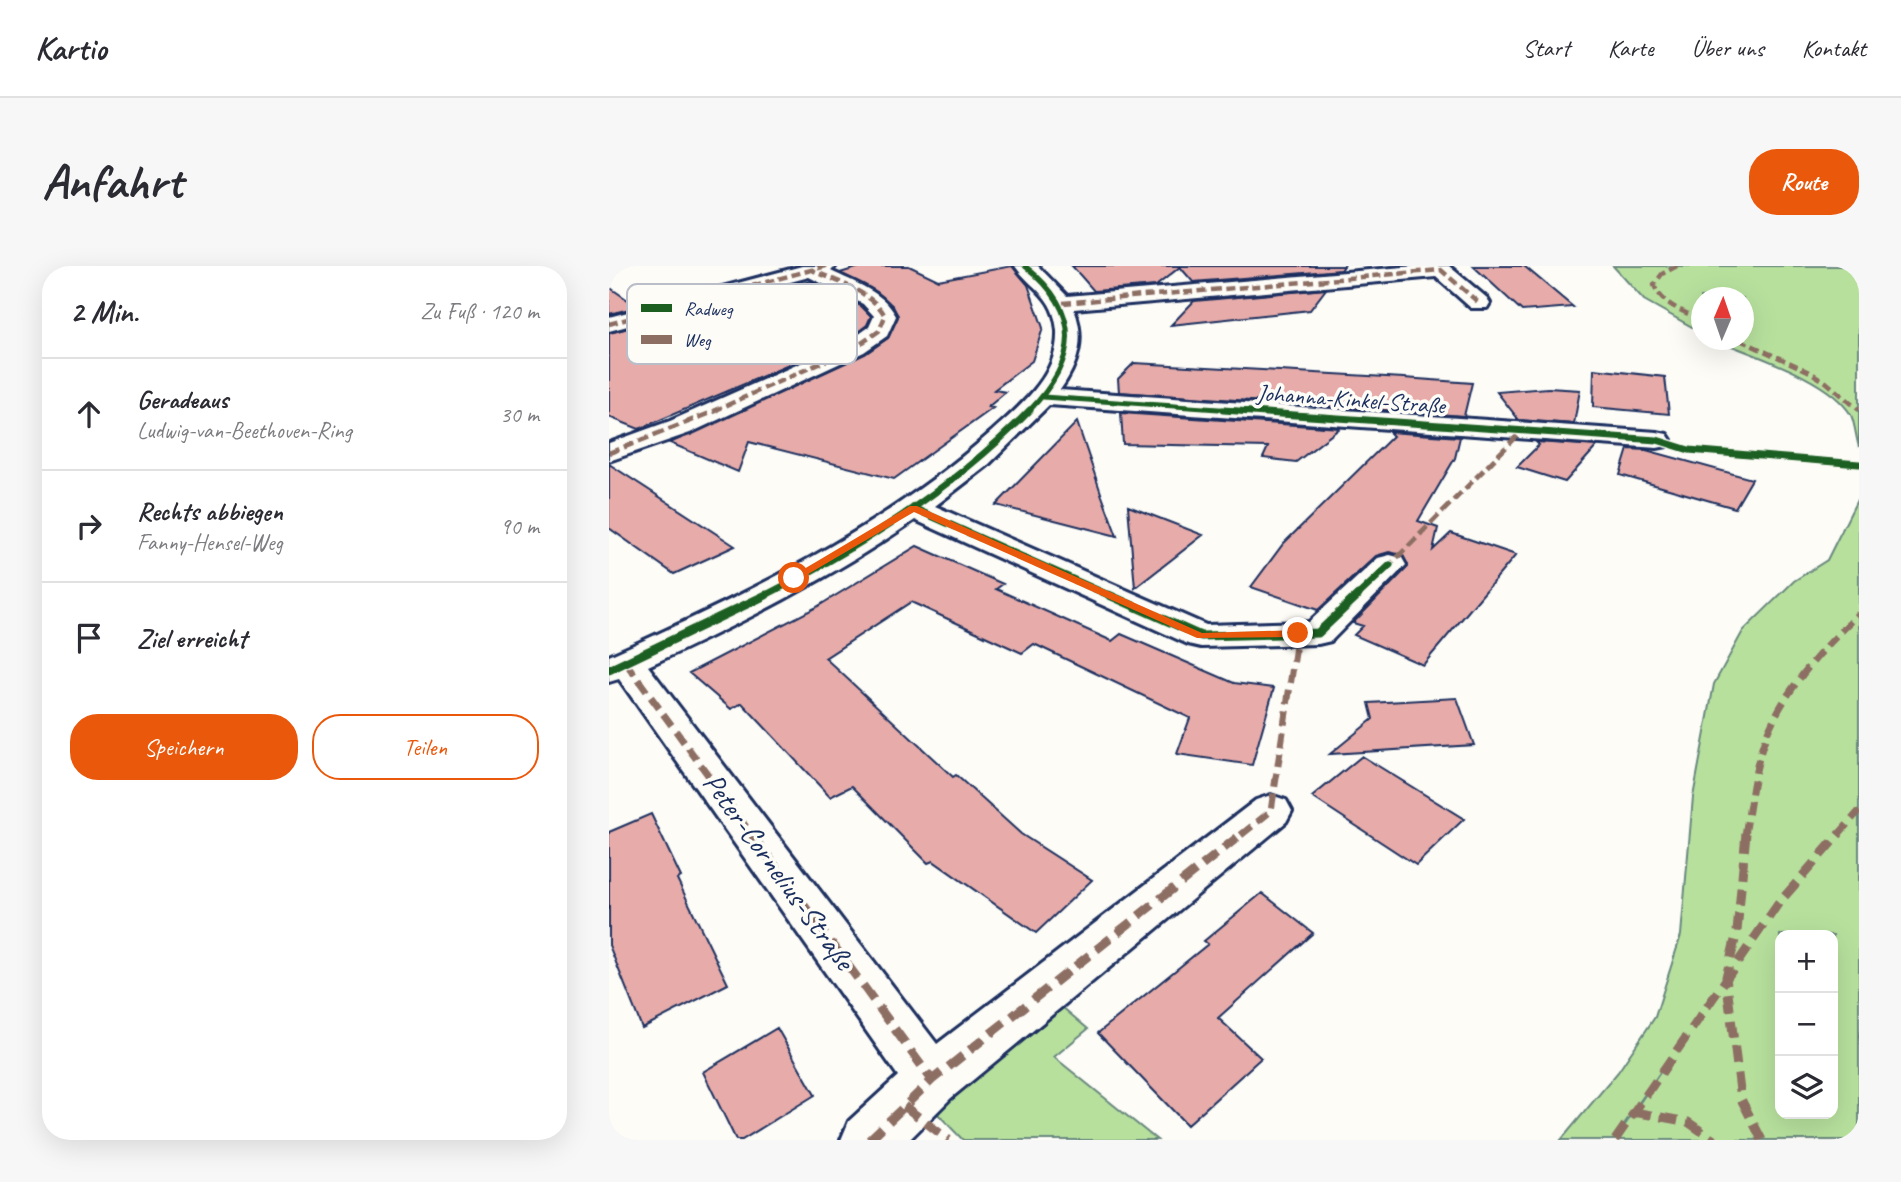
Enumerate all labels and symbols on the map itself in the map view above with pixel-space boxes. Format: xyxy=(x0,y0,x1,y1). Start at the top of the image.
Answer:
legend xyxy=(627,284,857,364)
north arrow xyxy=(1691,287,1754,350)
text: Radweg xyxy=(684,297,734,321)
text: Weg xyxy=(684,328,712,352)
street label: Johanna-Kinkel-Straße xyxy=(1255,377,1448,421)
route start xyxy=(778,562,809,593)
route end xyxy=(1282,617,1313,648)
street label: Peter-Cornelius-Straße xyxy=(695,765,865,979)

